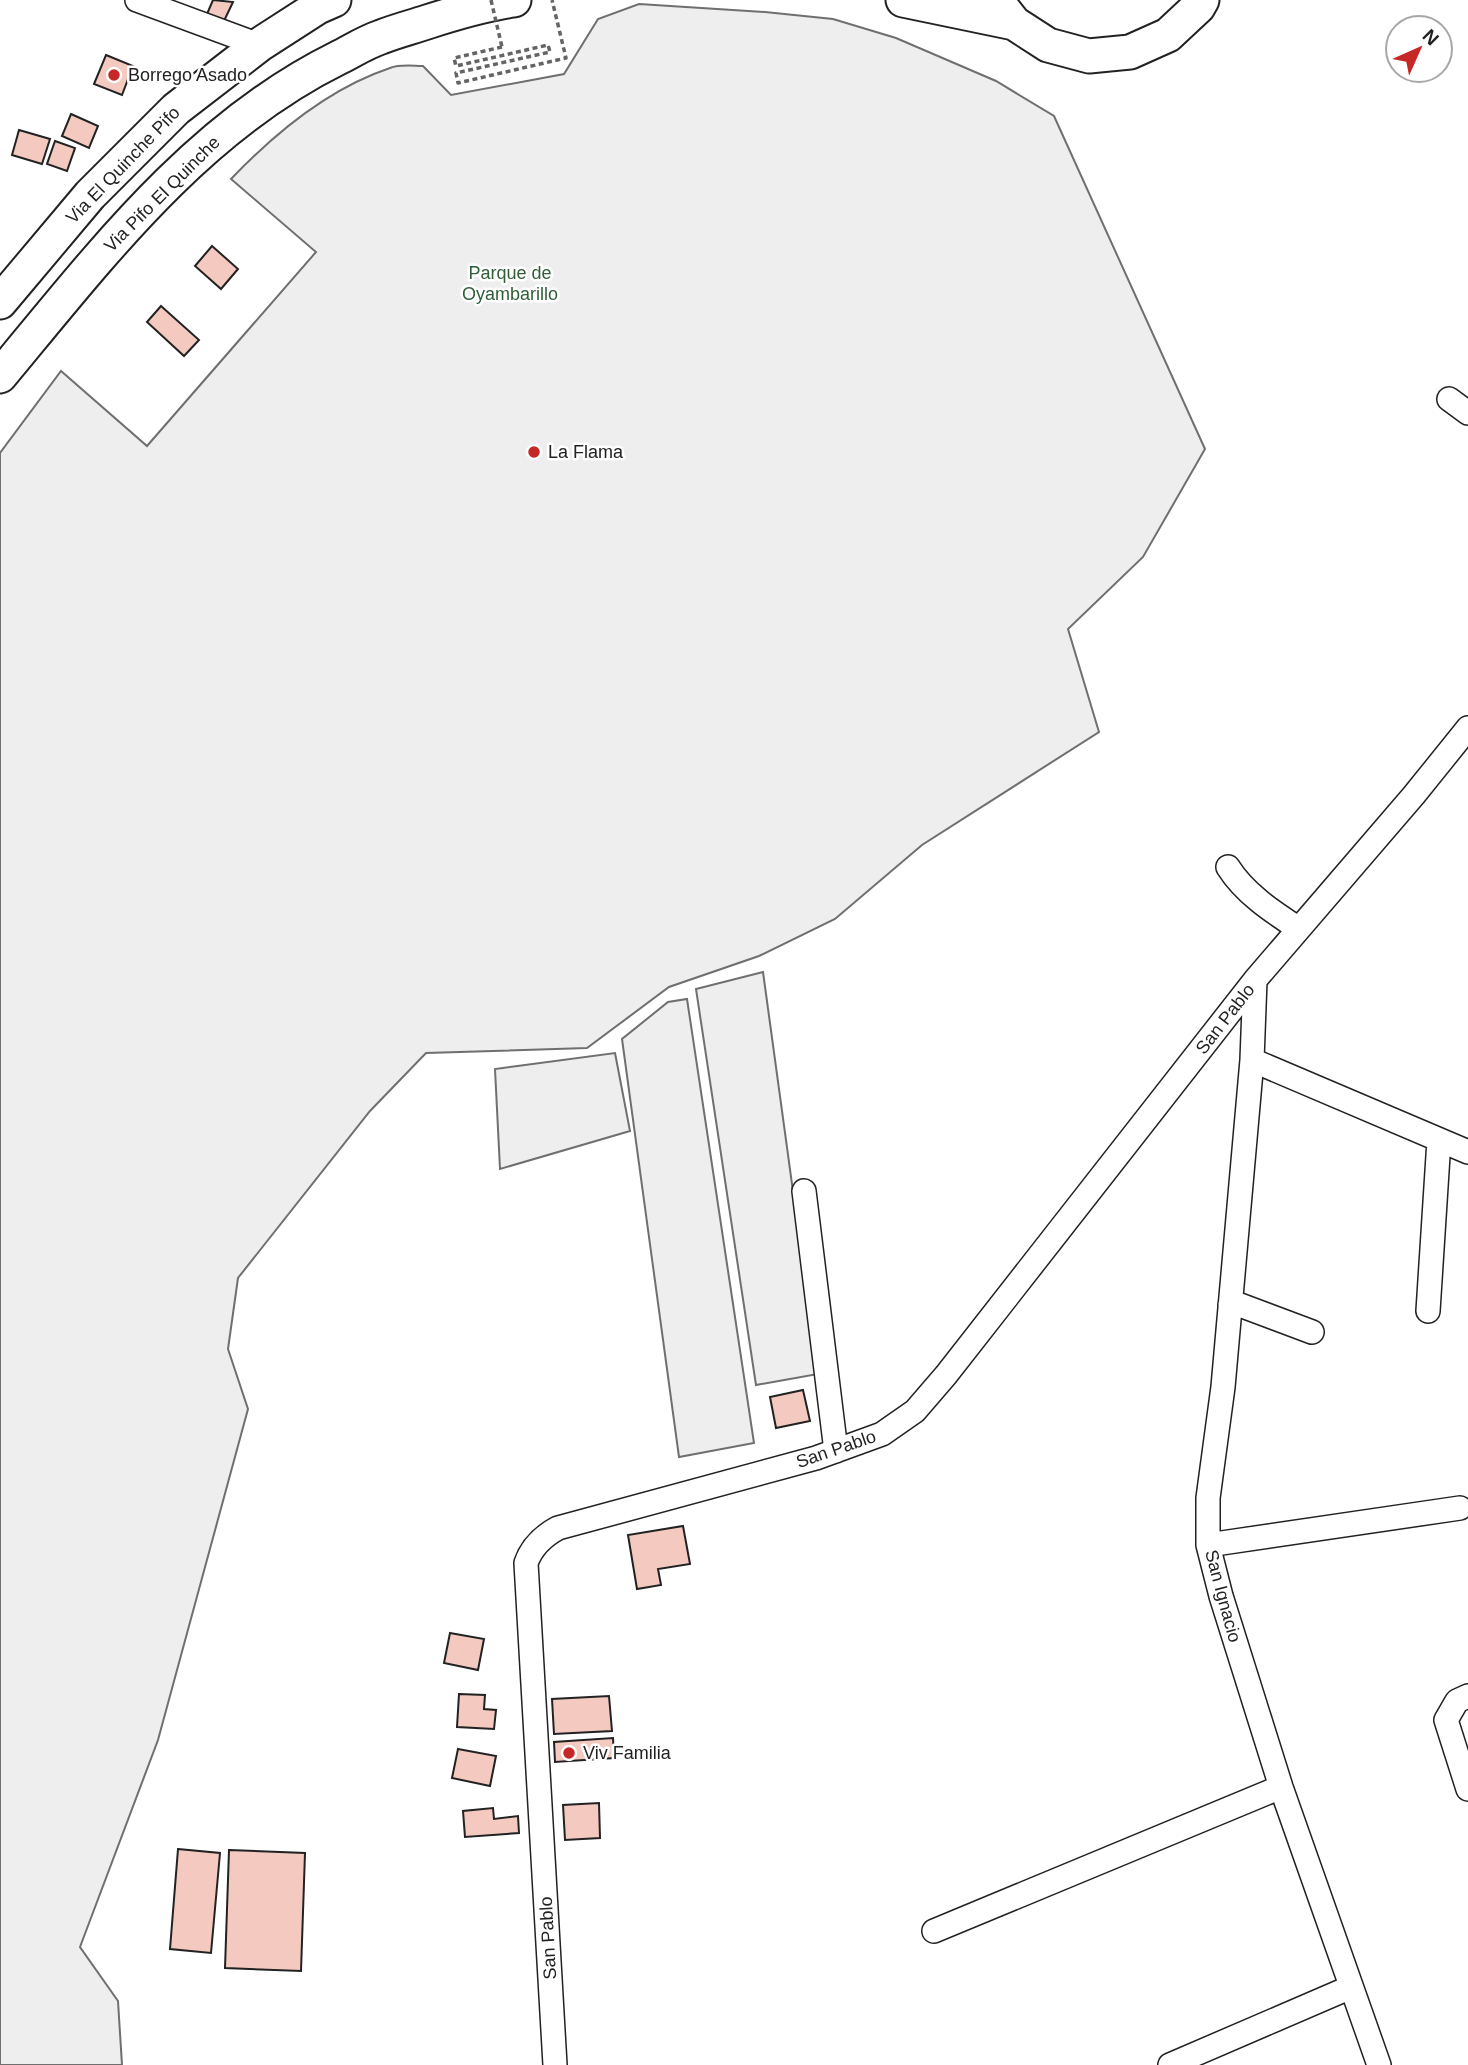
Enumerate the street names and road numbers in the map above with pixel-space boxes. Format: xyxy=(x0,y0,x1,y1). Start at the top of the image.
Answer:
street label: Via El Quinche Pifo xyxy=(62,102,184,228)
street label: Via Pifo El Quinche xyxy=(100,132,224,256)
street label: San Pablo xyxy=(1192,980,1258,1058)
street label: San Pablo xyxy=(793,1426,879,1472)
street label: San Ignacio xyxy=(1201,1547,1245,1645)
street label: San Pablo xyxy=(536,1896,560,1980)

